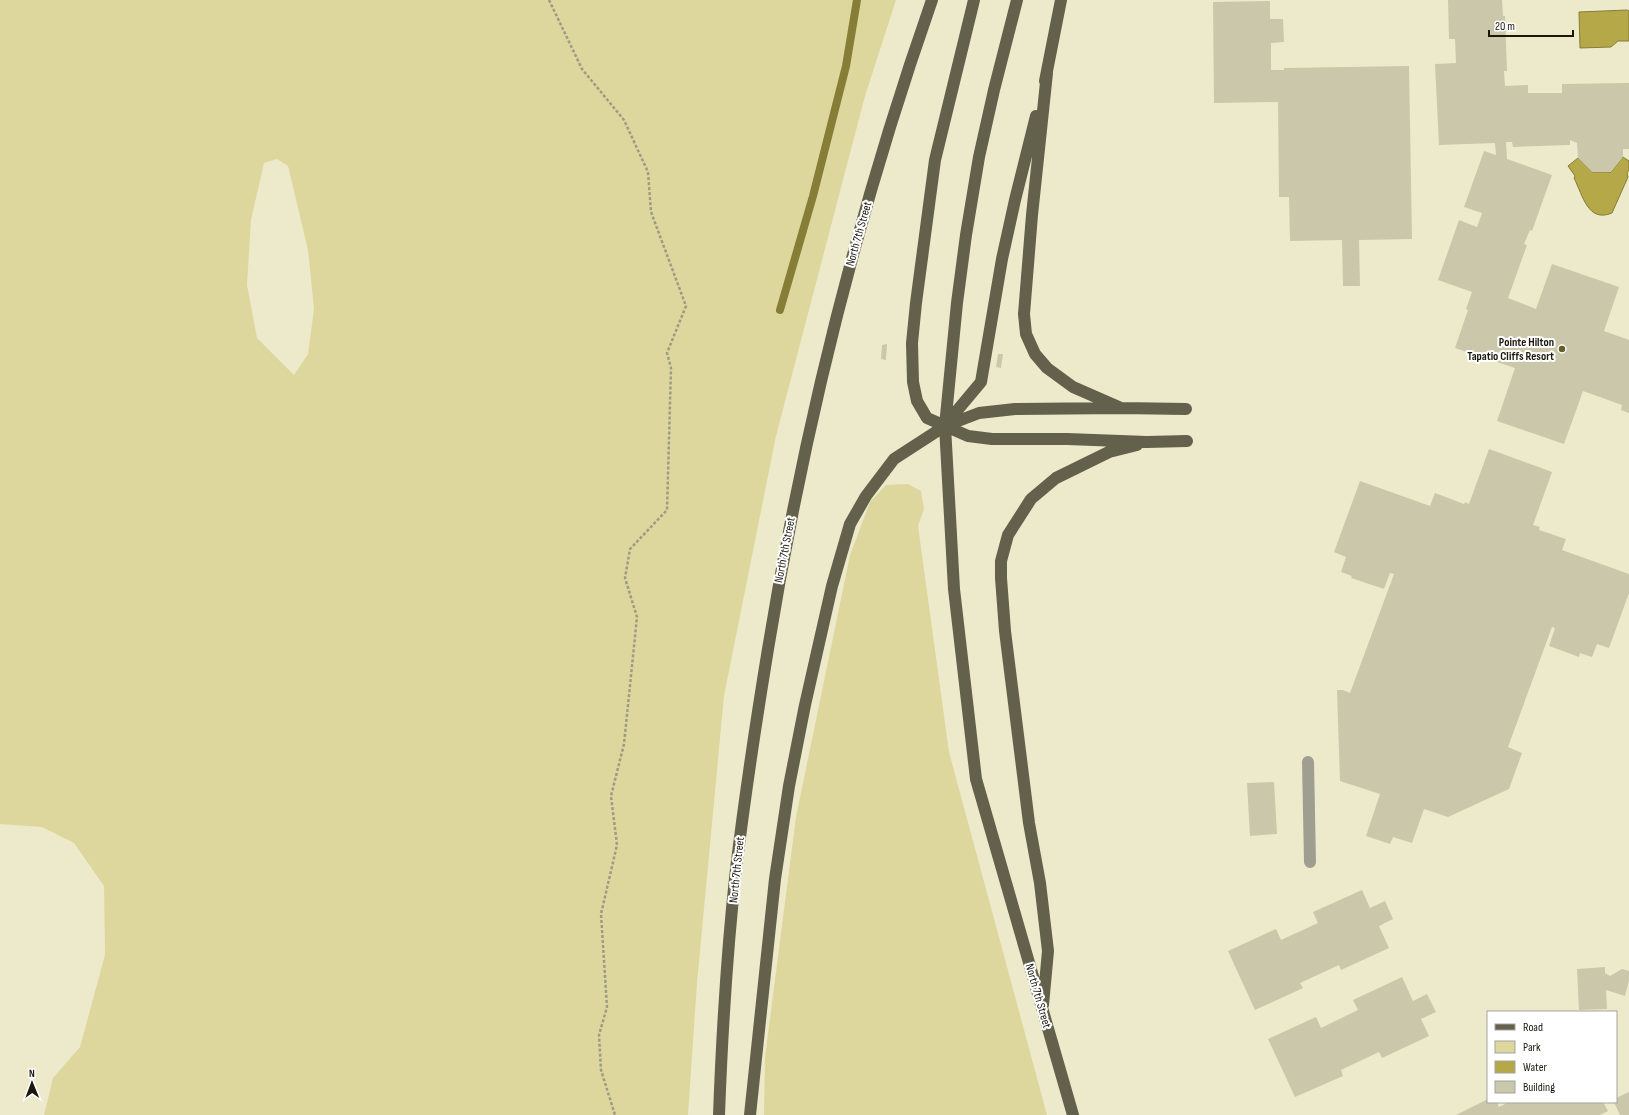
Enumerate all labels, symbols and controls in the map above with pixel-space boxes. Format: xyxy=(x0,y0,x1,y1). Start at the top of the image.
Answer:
scale bar xyxy=(1489,12,1573,38)
text: 20 m xyxy=(1495,19,1515,34)
street label: North 7th Street xyxy=(843,200,875,268)
place label: Pointe Hilton Tapatio Cliffs Resort xyxy=(1467,335,1554,364)
marker: Pointe Hilton Tapatio Cliffs Resort xyxy=(1557,344,1567,354)
street label: North 7th Street xyxy=(771,516,799,584)
street label: North 7th Street xyxy=(726,836,748,904)
street label: North 7th Street xyxy=(1022,962,1054,1030)
legend xyxy=(1487,1011,1617,1103)
text: Road xyxy=(1523,1020,1543,1035)
text: Park xyxy=(1523,1040,1541,1055)
text: Water xyxy=(1523,1060,1547,1075)
north arrow xyxy=(12,1063,52,1103)
text: N xyxy=(29,1067,35,1080)
text: Building xyxy=(1523,1080,1555,1095)

